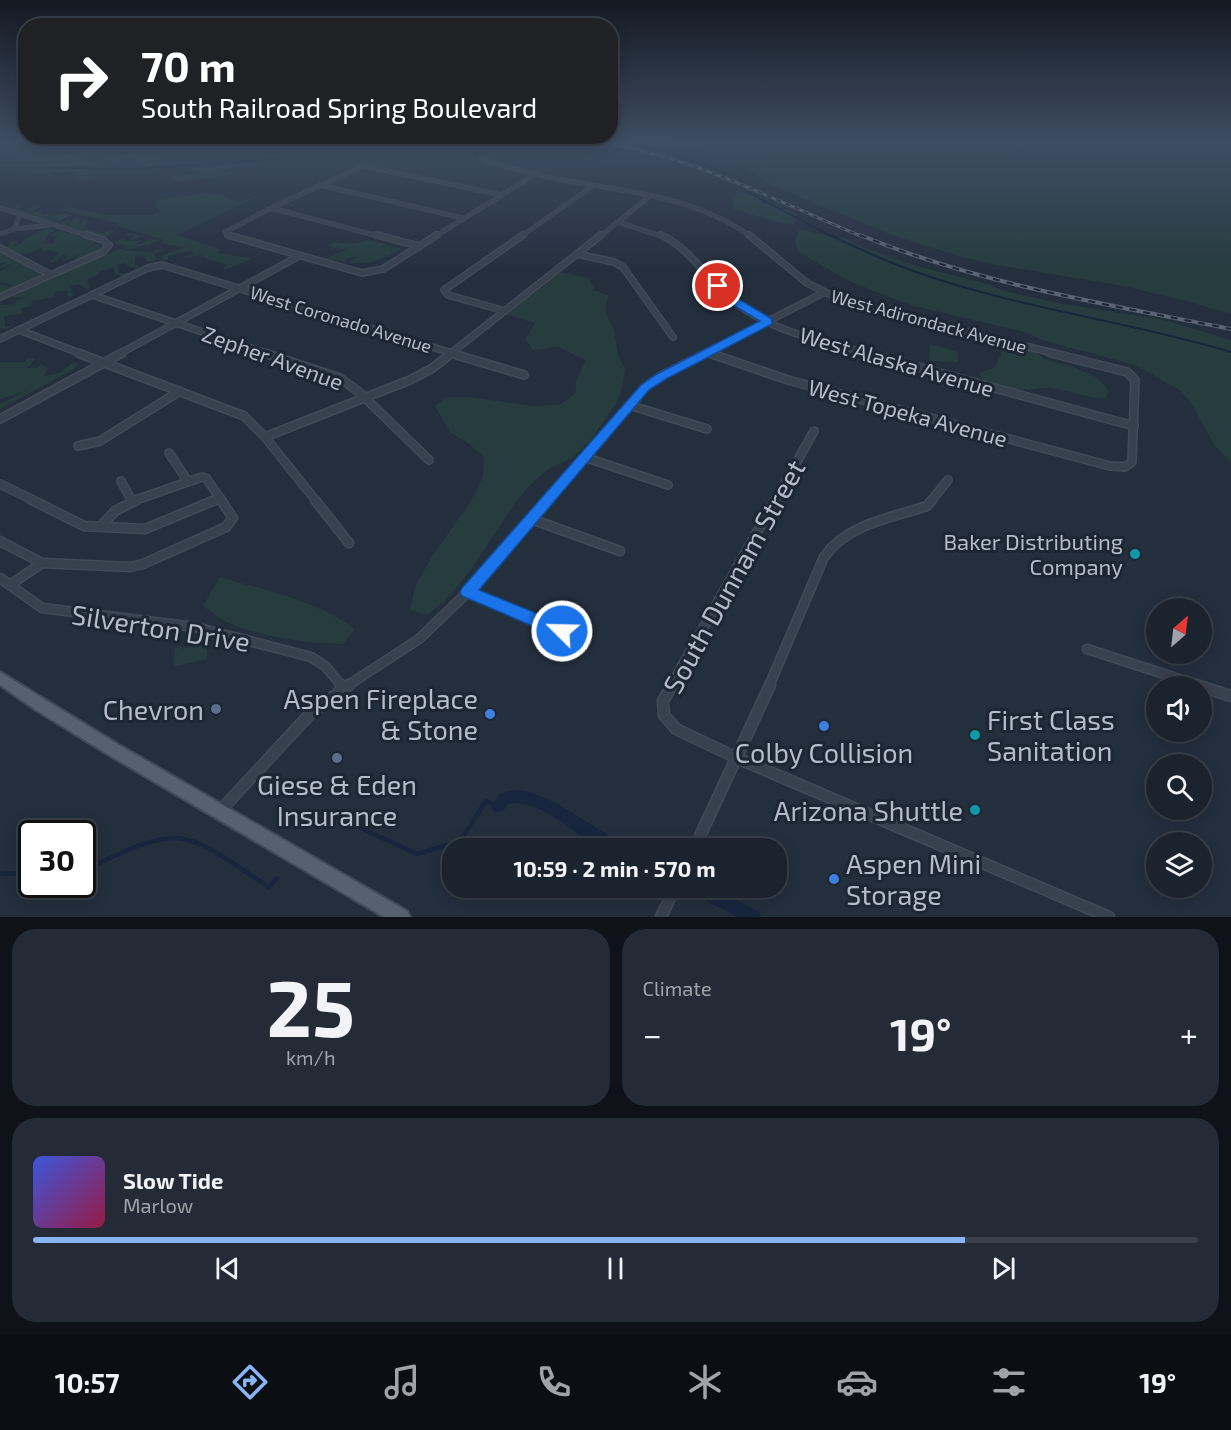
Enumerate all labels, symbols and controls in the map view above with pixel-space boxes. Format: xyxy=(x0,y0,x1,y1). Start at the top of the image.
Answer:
text: 70 m xyxy=(141,40,236,90)
icon: right xyxy=(42,42,120,120)
text: South Railroad Spring Boulevard xyxy=(141,91,537,123)
pin xyxy=(692,260,743,311)
icon: arrive xyxy=(701,269,734,302)
street label: West Coronado Avenue xyxy=(247,281,435,357)
street label: West Adirondack Avenue xyxy=(829,284,1029,358)
street label: Zepher Avenue xyxy=(199,319,347,395)
street label: West Alaska Avenue xyxy=(797,321,997,401)
street label: West Topeka Avenue xyxy=(806,373,1010,451)
street label: South Dunnam Street xyxy=(655,454,811,698)
place label: Baker Distributing Company xyxy=(943,528,1123,579)
marker: Baker Distributing Company xyxy=(1128,547,1142,561)
street label: Silverton Drive xyxy=(70,597,252,657)
north arrow xyxy=(1146,598,1212,664)
map controls xyxy=(1146,598,1212,898)
position arrow xyxy=(530,599,594,663)
button: sound xyxy=(1146,676,1212,742)
place label: Aspen Fireplace & Stone xyxy=(283,682,478,745)
place label: Chevron xyxy=(103,693,204,725)
marker: Chevron xyxy=(209,702,223,716)
place label: First Class Sanitation xyxy=(987,703,1115,766)
marker: Aspen Fireplace & Stone xyxy=(483,707,497,721)
marker: Colby Collision xyxy=(817,719,831,733)
marker: First Class Sanitation xyxy=(968,728,982,742)
place label: Colby Collision xyxy=(735,736,913,769)
marker: Giese & Eden Insurance xyxy=(330,751,344,765)
button: search xyxy=(1146,754,1212,820)
place label: Giese & Eden Insurance xyxy=(257,768,417,831)
place label: Arizona Shuttle xyxy=(774,794,963,826)
marker: Arizona Shuttle xyxy=(968,803,982,817)
speed limit sign: 30 xyxy=(18,820,96,898)
button: layers xyxy=(1146,832,1212,898)
place label: Aspen Mini Storage xyxy=(846,847,981,911)
text: 10:59 · 2 min · 570 m xyxy=(513,855,716,881)
marker: Aspen Mini Storage xyxy=(827,872,841,886)
text: 25 xyxy=(267,959,355,1053)
text: Climate xyxy=(643,976,712,1000)
text: 19° xyxy=(890,1006,952,1060)
text: − xyxy=(643,1014,662,1054)
text: + xyxy=(1180,1014,1198,1054)
text: km/h xyxy=(286,1045,336,1069)
text: Slow Tide xyxy=(123,1167,223,1193)
text: Marlow xyxy=(123,1193,193,1217)
icon: previous xyxy=(211,1252,244,1285)
icon: pause xyxy=(599,1252,632,1285)
icon: next xyxy=(987,1252,1020,1285)
icon: directions xyxy=(229,1361,271,1403)
icon: music xyxy=(381,1361,423,1403)
icon: phone xyxy=(533,1361,575,1403)
icon: climate xyxy=(684,1361,726,1403)
icon: car xyxy=(836,1361,878,1403)
icon: filters xyxy=(988,1361,1030,1403)
text: 10:57 xyxy=(55,1366,120,1398)
text: 19° xyxy=(1139,1366,1176,1398)

